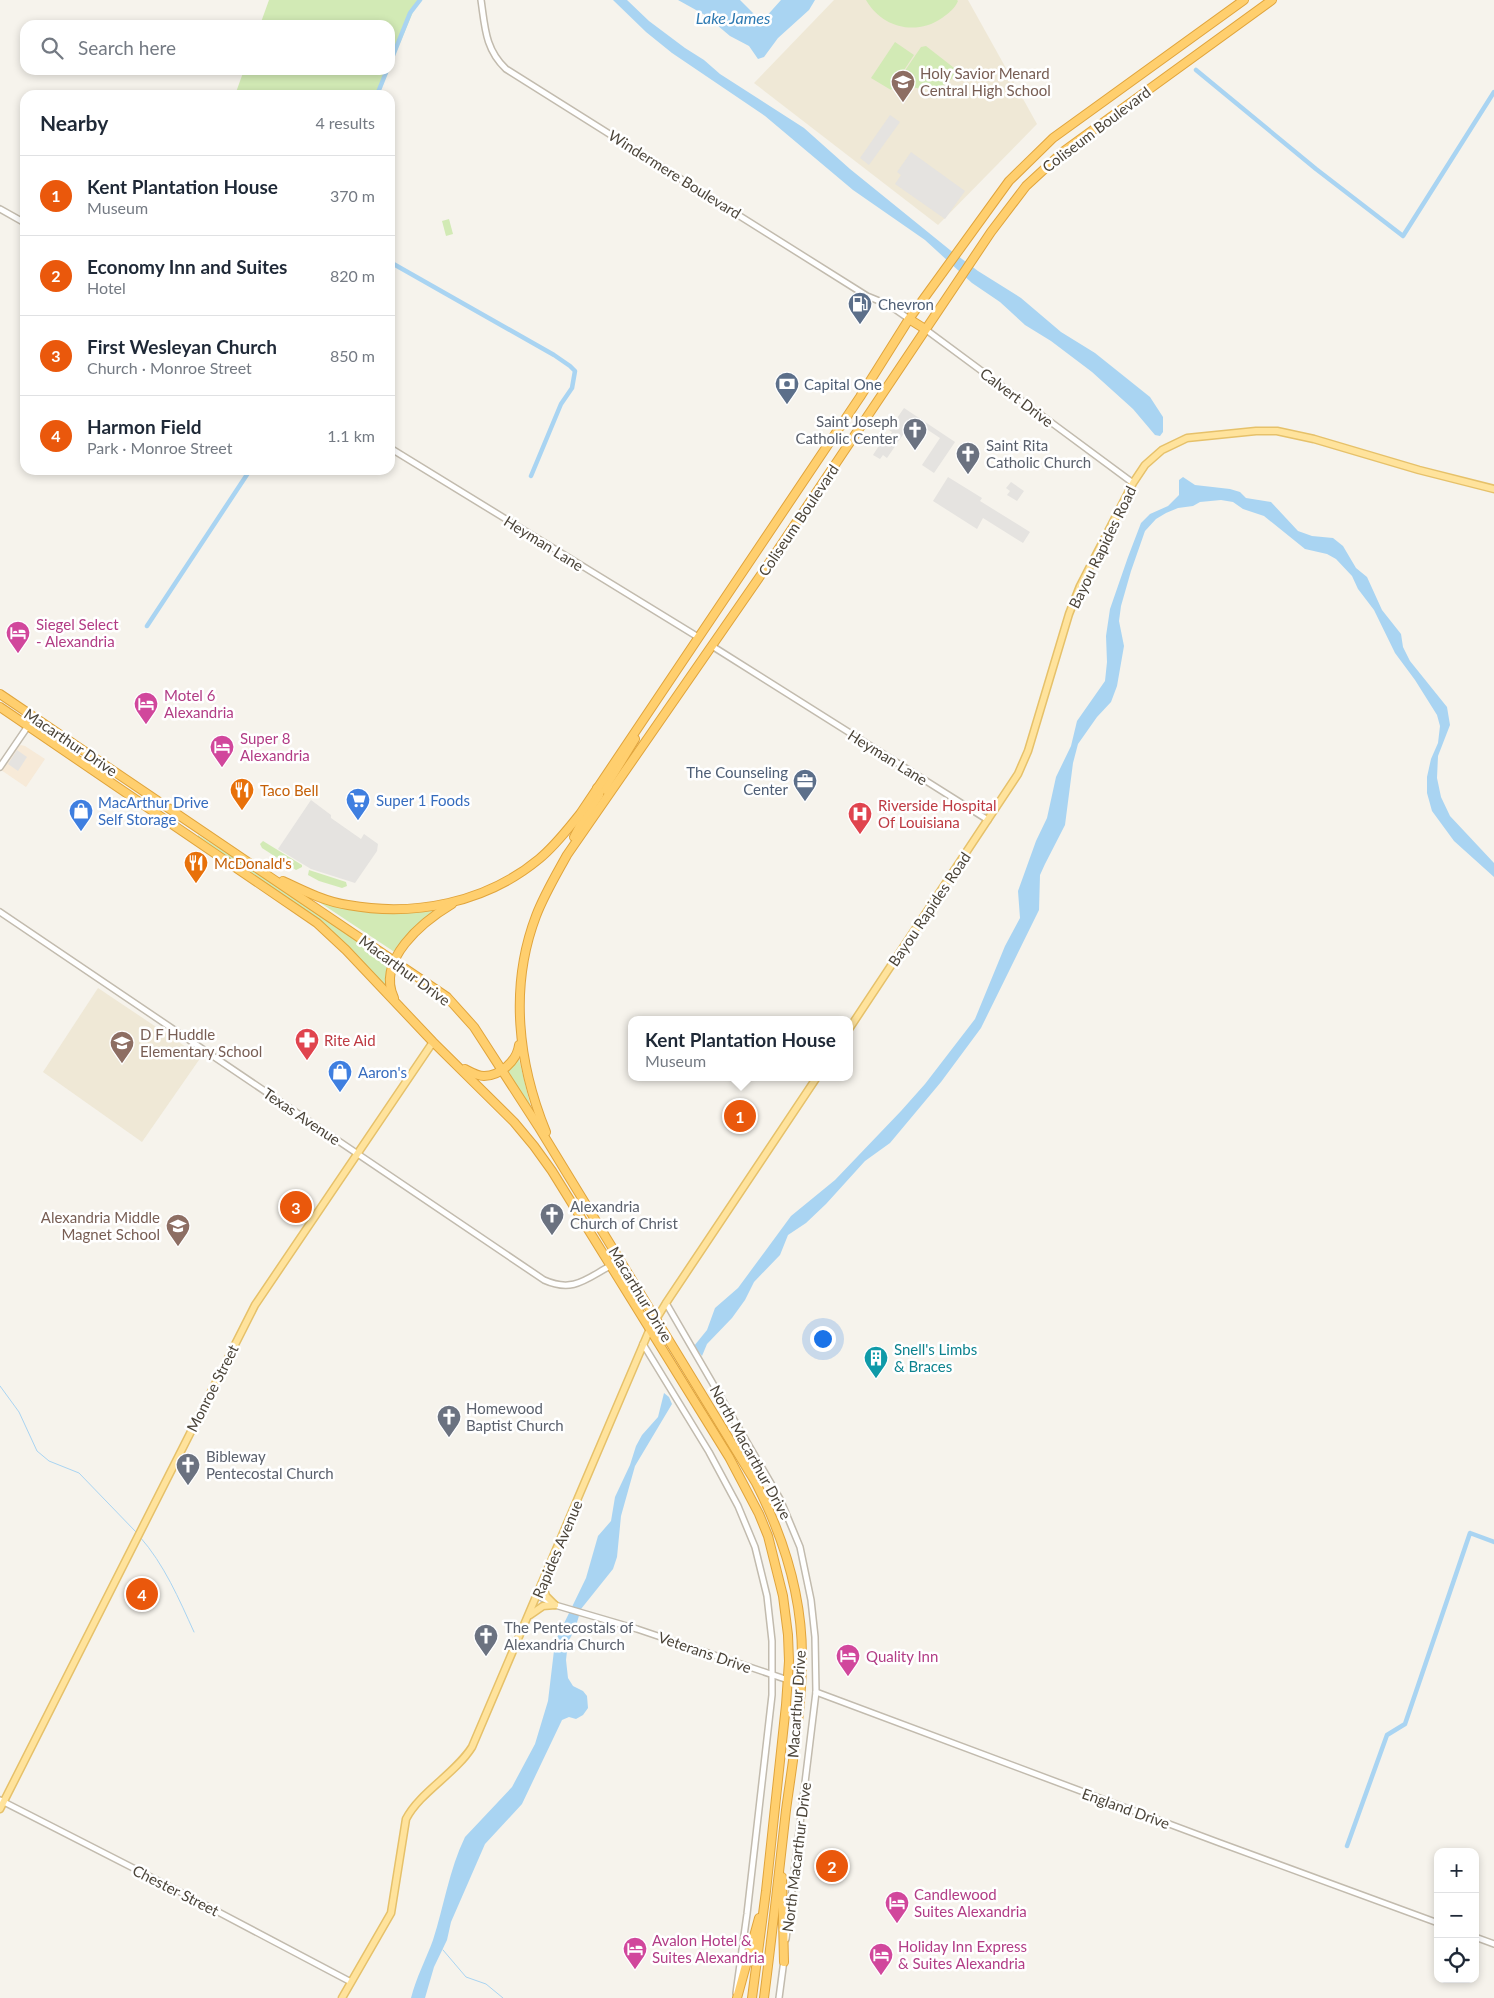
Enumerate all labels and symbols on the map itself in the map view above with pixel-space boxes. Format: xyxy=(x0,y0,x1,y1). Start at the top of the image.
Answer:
water label: Lake James xyxy=(696,8,771,27)
place label: Holy Savior Menard Central High School xyxy=(920,64,1051,99)
school or university icon: Holy Savior Menard Central High School xyxy=(890,69,916,103)
street label: Coliseum Boulevard xyxy=(1038,82,1154,176)
street label: Windermere Boulevard xyxy=(605,126,745,222)
fuel station icon: Chevron xyxy=(847,291,873,325)
place label: Chevron xyxy=(878,295,934,313)
street label: Calvert Drive xyxy=(977,364,1057,430)
bank icon: Capital One xyxy=(774,371,800,405)
place label: Capital One xyxy=(804,375,882,393)
place label: Saint Joseph Catholic Center xyxy=(795,412,899,447)
church icon: Saint Joseph Catholic Center xyxy=(902,417,928,451)
place label: Saint Rita Catholic Church xyxy=(986,436,1091,471)
church icon: Saint Rita Catholic Church xyxy=(955,441,981,475)
street label: Coliseum Boulevard xyxy=(754,461,842,579)
street label: Bayou Rapides Road xyxy=(1065,483,1139,611)
street label: Heyman Lane xyxy=(501,511,587,575)
place label: Siegel Select - Alexandria xyxy=(36,615,119,650)
hotel icon: Siegel Select - Alexandria xyxy=(5,620,31,654)
place label: Motel 6 Alexandria xyxy=(164,686,234,721)
hotel icon: Motel 6 Alexandria xyxy=(133,691,159,725)
street label: Macarthur Drive xyxy=(21,704,121,780)
street label: Heyman Lane xyxy=(845,725,931,789)
place label: Super 8 Alexandria xyxy=(240,729,310,764)
hotel icon: Super 8 Alexandria xyxy=(209,734,235,768)
place label: The Counseling Center xyxy=(686,763,789,798)
office icon: The Counseling Center xyxy=(792,768,818,802)
restaurant icon: Taco Bell xyxy=(229,777,255,811)
place label: Taco Bell xyxy=(260,781,319,799)
supermarket icon: Super 1 Foods xyxy=(345,787,371,821)
place label: Super 1 Foods xyxy=(376,791,470,809)
place label: MacArthur Drive Self Storage xyxy=(98,793,209,828)
place label: Riverside Hospital Of Louisiana xyxy=(878,796,997,831)
shop icon: MacArthur Drive Self Storage xyxy=(68,798,94,832)
hospital icon: Riverside Hospital Of Louisiana xyxy=(847,801,873,835)
street label: Bayou Rapides Road xyxy=(884,849,974,969)
restaurant icon: McDonald's xyxy=(183,850,209,884)
place label: McDonald's xyxy=(214,854,292,872)
street label: Macarthur Drive xyxy=(356,931,454,1009)
place label: D F Huddle Elementary School xyxy=(140,1025,262,1060)
pharmacy icon: Rite Aid xyxy=(294,1027,320,1061)
school or university icon: D F Huddle Elementary School xyxy=(109,1030,135,1064)
place label: Rite Aid xyxy=(324,1031,376,1049)
shop icon: Aaron's xyxy=(327,1059,353,1093)
place label: Aaron's xyxy=(358,1063,407,1081)
street label: Texas Avenue xyxy=(260,1084,344,1148)
pin: 1 xyxy=(724,1097,756,1135)
pin: 3 xyxy=(280,1188,312,1226)
place label: Alexandria Church of Christ xyxy=(570,1197,678,1232)
church icon: Alexandria Church of Christ xyxy=(539,1202,565,1236)
place label: Alexandria Middle Magnet School xyxy=(41,1208,160,1243)
school or university icon: Alexandria Middle Magnet School xyxy=(165,1213,191,1247)
street label: Macarthur Drive xyxy=(605,1243,677,1345)
your location xyxy=(810,1326,836,1352)
place label: Snell's Limbs & Braces xyxy=(894,1340,977,1375)
street label: Monroe Street xyxy=(182,1341,242,1435)
building icon: Snell's Limbs & Braces xyxy=(863,1345,889,1379)
street label: North Macarthur Drive xyxy=(707,1382,795,1522)
place label: Homewood Baptist Church xyxy=(466,1399,564,1434)
church icon: Homewood Baptist Church xyxy=(436,1404,462,1438)
place label: Bibleway Pentecostal Church xyxy=(206,1447,334,1482)
church icon: Bibleway Pentecostal Church xyxy=(175,1452,201,1486)
street label: Rapides Avenue xyxy=(528,1497,586,1601)
pin: 4 xyxy=(126,1575,158,1613)
place label: The Pentecostals of Alexandria Church xyxy=(504,1618,634,1653)
church icon: The Pentecostals of Alexandria Church xyxy=(473,1623,499,1657)
street label: Veterans Drive xyxy=(656,1628,754,1676)
hotel icon: Quality Inn xyxy=(835,1643,861,1677)
place label: Quality Inn xyxy=(866,1647,938,1665)
street label: Macarthur Drive xyxy=(783,1649,809,1759)
street label: North Macarthur Drive xyxy=(778,1781,814,1933)
street label: England Drive xyxy=(1080,1784,1172,1832)
pin: 2 xyxy=(816,1847,848,1885)
street label: Chester Street xyxy=(130,1861,223,1920)
place label: Candlewood Suites Alexandria xyxy=(914,1885,1027,1920)
hotel icon: Candlewood Suites Alexandria xyxy=(884,1890,910,1924)
place label: Avalon Hotel & Suites Alexandria xyxy=(652,1931,765,1966)
hotel icon: Avalon Hotel & Suites Alexandria xyxy=(622,1936,648,1970)
place label: Holiday Inn Express & Suites Alexandria xyxy=(898,1937,1027,1972)
hotel icon: Holiday Inn Express & Suites Alexandria xyxy=(868,1942,894,1976)

